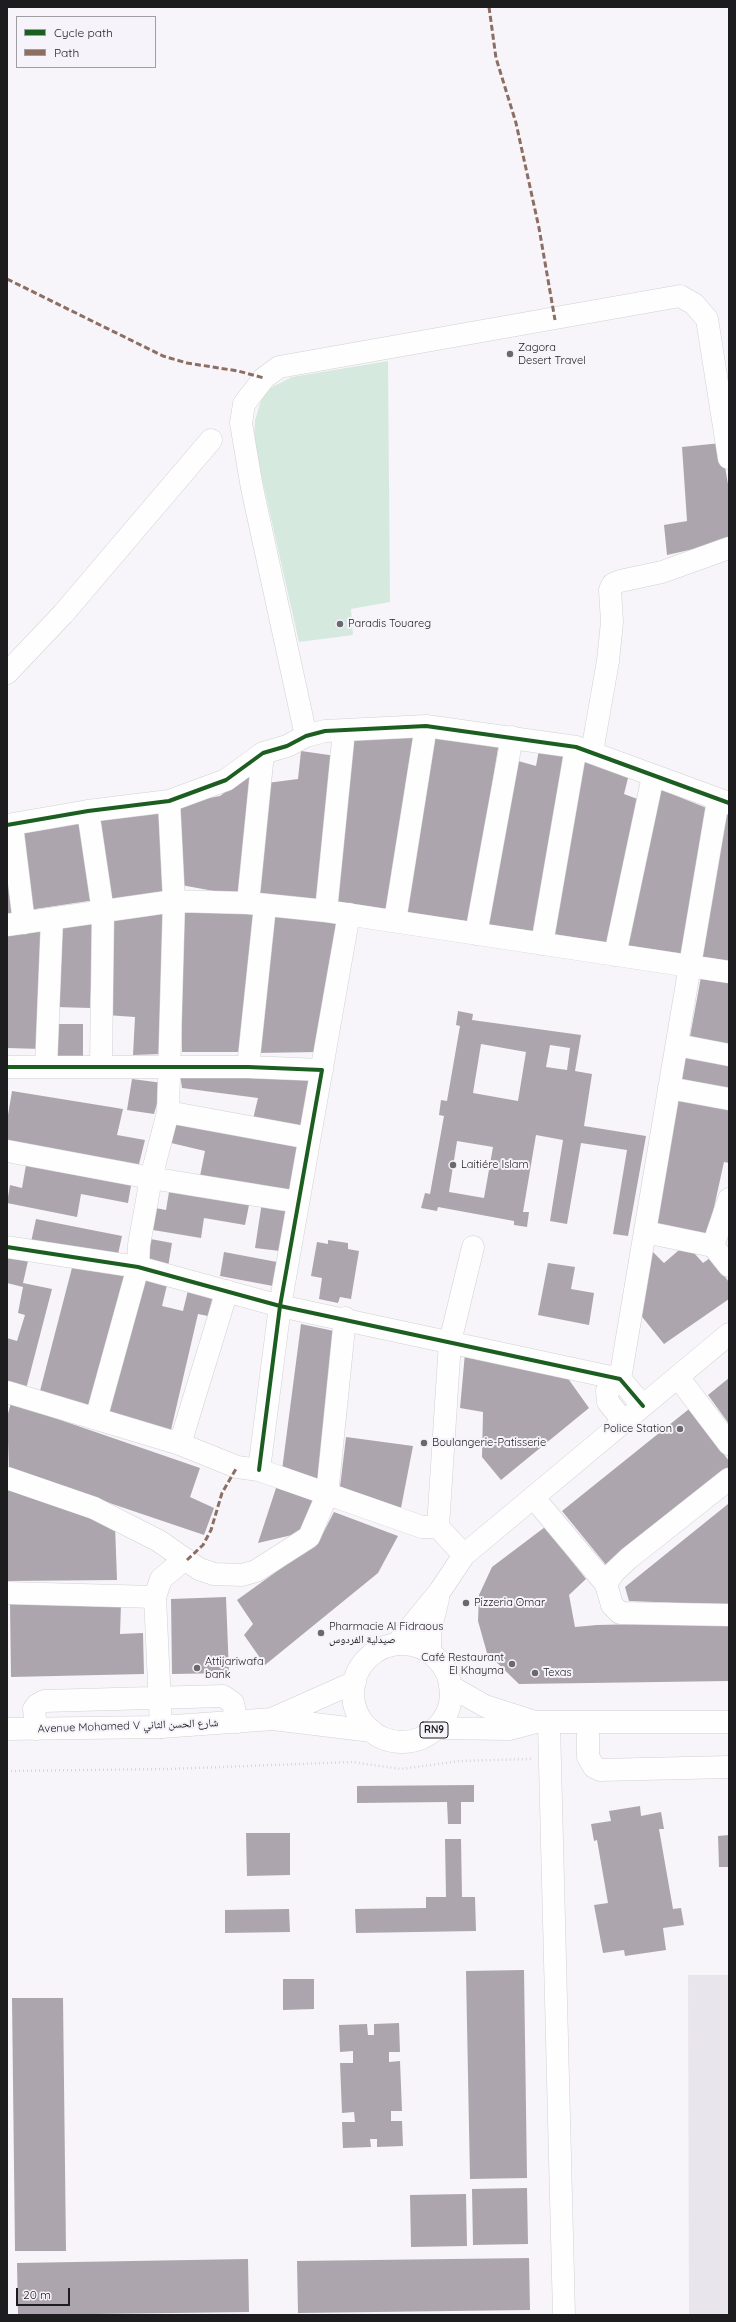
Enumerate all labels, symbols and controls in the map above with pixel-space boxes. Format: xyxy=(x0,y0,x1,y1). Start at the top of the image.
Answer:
legend xyxy=(16,16,156,68)
text: Cycle path xyxy=(54,25,113,40)
text: Path xyxy=(54,45,79,60)
place label: Zagora Desert Travel xyxy=(518,341,586,367)
marker: Zagora Desert Travel xyxy=(505,349,515,359)
place label: Paradis Touareg xyxy=(348,617,431,631)
marker: Paradis Touareg xyxy=(335,619,345,629)
place label: Laitiére Islam xyxy=(461,1158,529,1172)
marker: Laitiére Islam xyxy=(448,1160,458,1170)
place label: Police Station xyxy=(603,1422,672,1436)
marker: Police Station xyxy=(675,1424,685,1434)
place label: Boulangerie-Patisserie xyxy=(432,1436,546,1450)
marker: Boulangerie-Patisserie xyxy=(419,1438,429,1448)
place label: Pizzeria Omar xyxy=(474,1596,545,1610)
marker: Pizzeria Omar xyxy=(461,1598,471,1608)
place label: Pharmacie Al Fidraous صيدلية الفردوس xyxy=(329,1620,443,1646)
marker: Pharmacie Al Fidraous صيدلية الفردوس xyxy=(316,1628,326,1638)
place label: Café Restaurant El Khayma xyxy=(421,1651,504,1677)
place label: Attijariwafa bank xyxy=(205,1655,264,1681)
marker: Café Restaurant El Khayma xyxy=(507,1659,517,1669)
marker: Attijariwafa bank xyxy=(192,1663,202,1673)
place label: Texas xyxy=(543,1666,572,1680)
marker: Texas xyxy=(530,1668,540,1678)
street label: Avenue Mohamed V شارع الحسن الثاني xyxy=(37,1716,219,1736)
road number: RN9 xyxy=(420,1722,448,1738)
scale bar xyxy=(18,2280,72,2306)
text: 20 m xyxy=(23,2287,51,2302)

